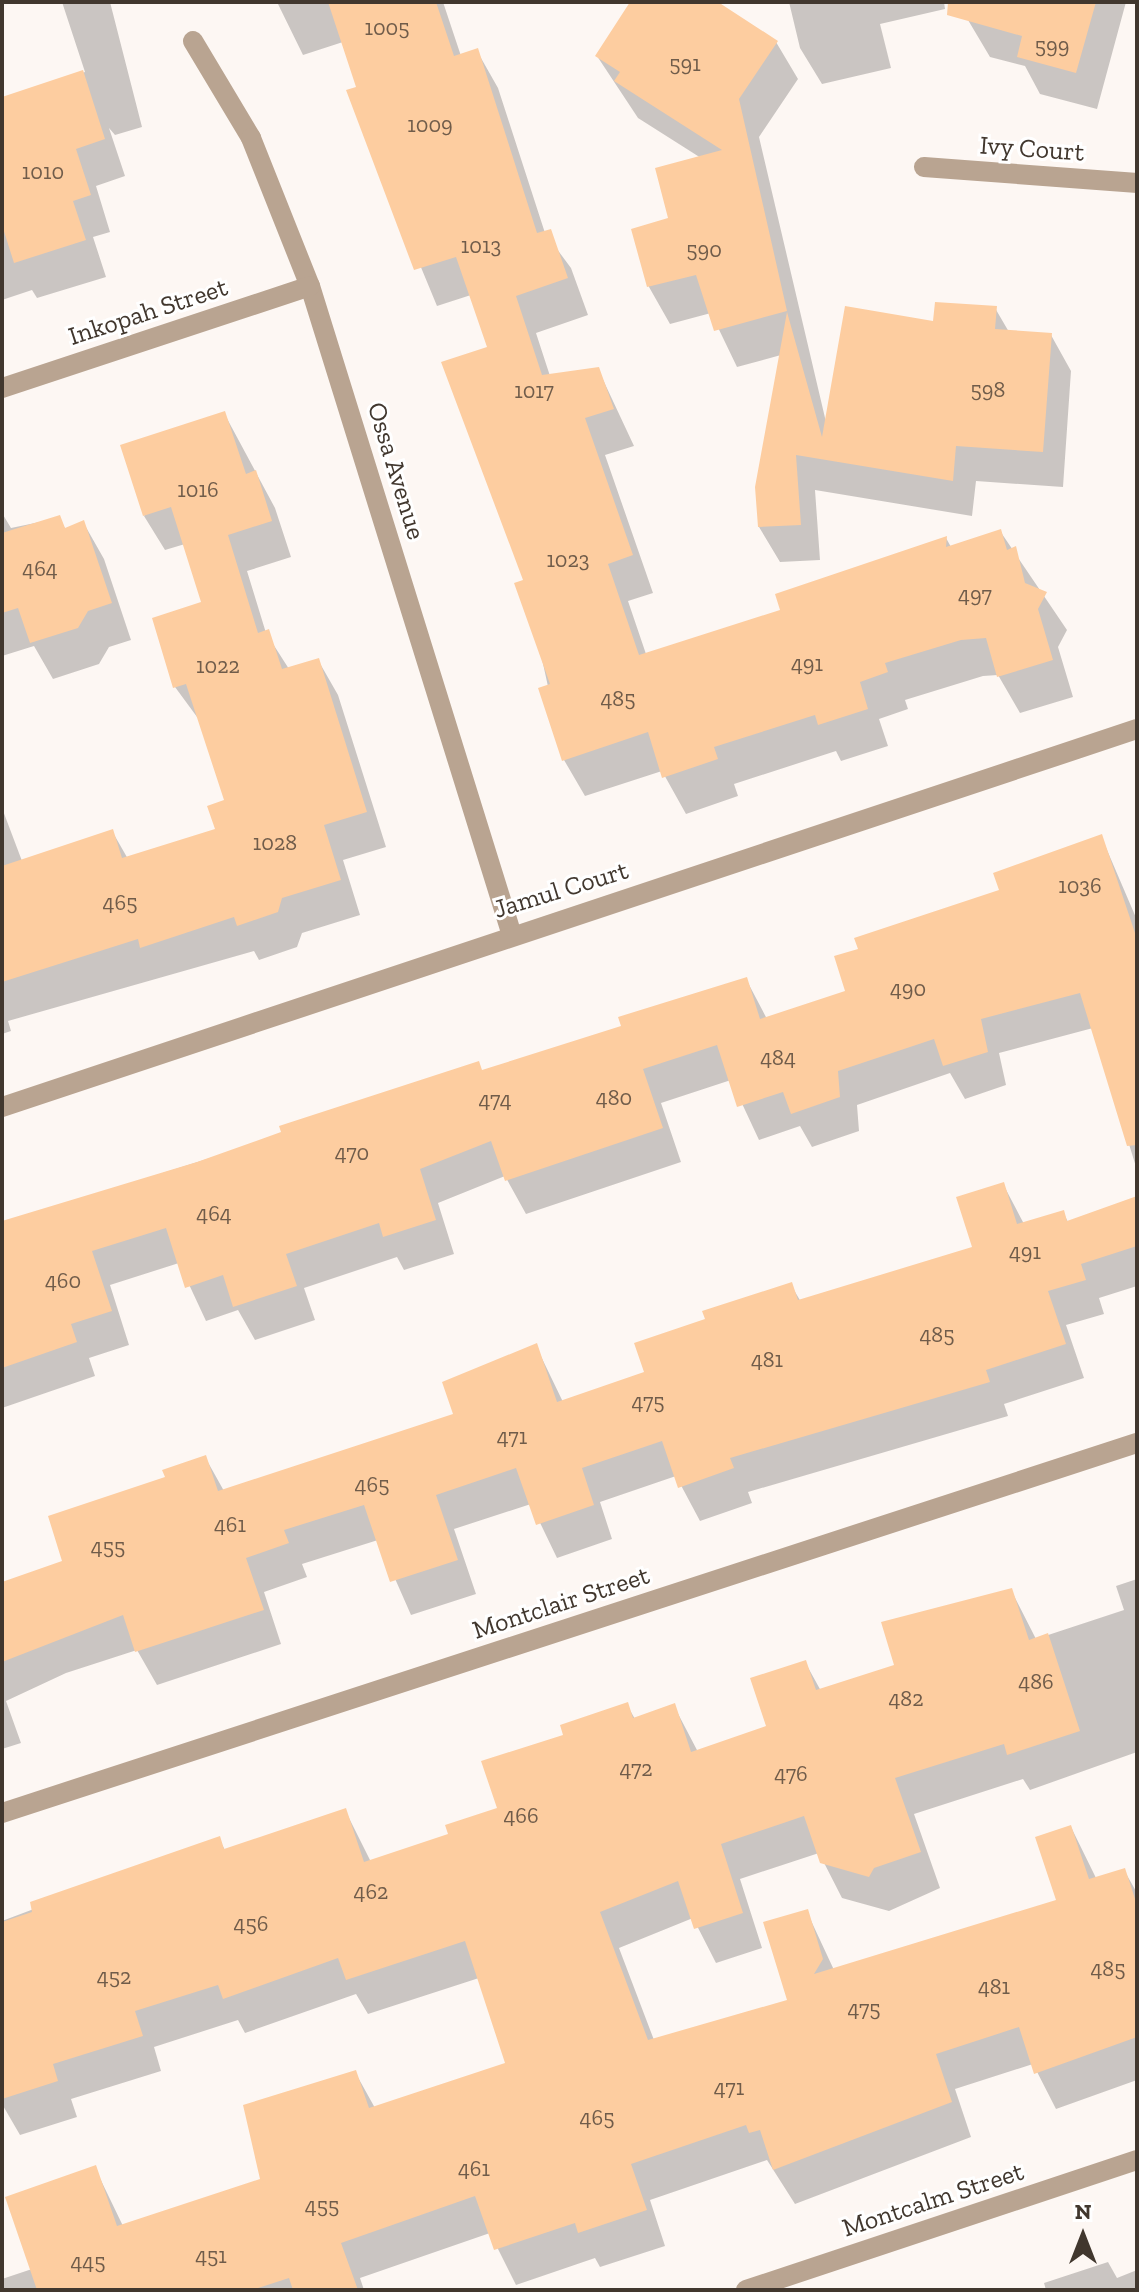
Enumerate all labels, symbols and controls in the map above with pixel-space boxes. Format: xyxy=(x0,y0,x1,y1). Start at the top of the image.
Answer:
house number: 1005 xyxy=(364,15,410,41)
house number: 599 xyxy=(1035,33,1069,59)
house number: 591 xyxy=(669,51,701,77)
house number: 1009 xyxy=(407,112,453,138)
street label: Ivy Court xyxy=(978,130,1086,168)
house number: 1010 xyxy=(22,159,64,185)
house number: 1013 xyxy=(461,233,501,259)
house number: 590 xyxy=(686,237,722,263)
street label: Inkopah Street xyxy=(64,272,232,352)
house number: 598 xyxy=(971,377,1005,403)
house number: 1017 xyxy=(514,378,554,404)
street label: Ossa Avenue xyxy=(360,398,432,544)
house number: 1016 xyxy=(177,477,219,503)
house number: 1023 xyxy=(546,547,590,573)
house number: 464 xyxy=(22,556,58,582)
house number: 497 xyxy=(958,582,992,608)
house number: 491 xyxy=(791,651,823,677)
house number: 1022 xyxy=(196,653,240,679)
house number: 485 xyxy=(601,686,635,712)
house number: 1028 xyxy=(253,830,297,856)
street label: Jamul Court xyxy=(490,855,632,925)
house number: 1036 xyxy=(1058,873,1102,899)
house number: 465 xyxy=(103,890,137,916)
house number: 490 xyxy=(890,976,926,1002)
house number: 484 xyxy=(760,1045,796,1071)
house number: 480 xyxy=(596,1085,632,1111)
house number: 474 xyxy=(478,1087,512,1113)
house number: 470 xyxy=(335,1140,369,1166)
house number: 464 xyxy=(196,1201,232,1227)
house number: 491 xyxy=(1009,1239,1041,1265)
house number: 460 xyxy=(45,1268,81,1294)
house number: 485 xyxy=(920,1322,954,1348)
house number: 481 xyxy=(751,1347,783,1373)
house number: 475 xyxy=(631,1389,665,1415)
house number: 471 xyxy=(497,1424,527,1450)
house number: 465 xyxy=(355,1472,389,1498)
house number: 461 xyxy=(214,1512,246,1538)
house number: 455 xyxy=(91,1534,125,1560)
street label: Montclair Street xyxy=(469,1560,653,1646)
house number: 486 xyxy=(1018,1669,1054,1695)
house number: 482 xyxy=(888,1686,924,1712)
house number: 472 xyxy=(619,1756,653,1782)
house number: 476 xyxy=(774,1761,808,1787)
house number: 466 xyxy=(503,1803,539,1829)
house number: 462 xyxy=(354,1879,388,1905)
house number: 456 xyxy=(234,1911,268,1937)
house number: 485 xyxy=(1091,1956,1125,1982)
house number: 452 xyxy=(97,1964,131,1990)
house number: 481 xyxy=(978,1974,1010,2000)
house number: 475 xyxy=(847,1996,881,2022)
house number: 471 xyxy=(714,2075,744,2101)
house number: 465 xyxy=(580,2105,614,2131)
house number: 461 xyxy=(458,2156,490,2182)
street label: Montcalm Street xyxy=(839,2156,1027,2244)
house number: 455 xyxy=(305,2193,339,2219)
north arrow xyxy=(1043,2196,1123,2276)
text: N xyxy=(1075,2198,1091,2225)
house number: 451 xyxy=(195,2243,227,2269)
house number: 445 xyxy=(71,2249,105,2275)

